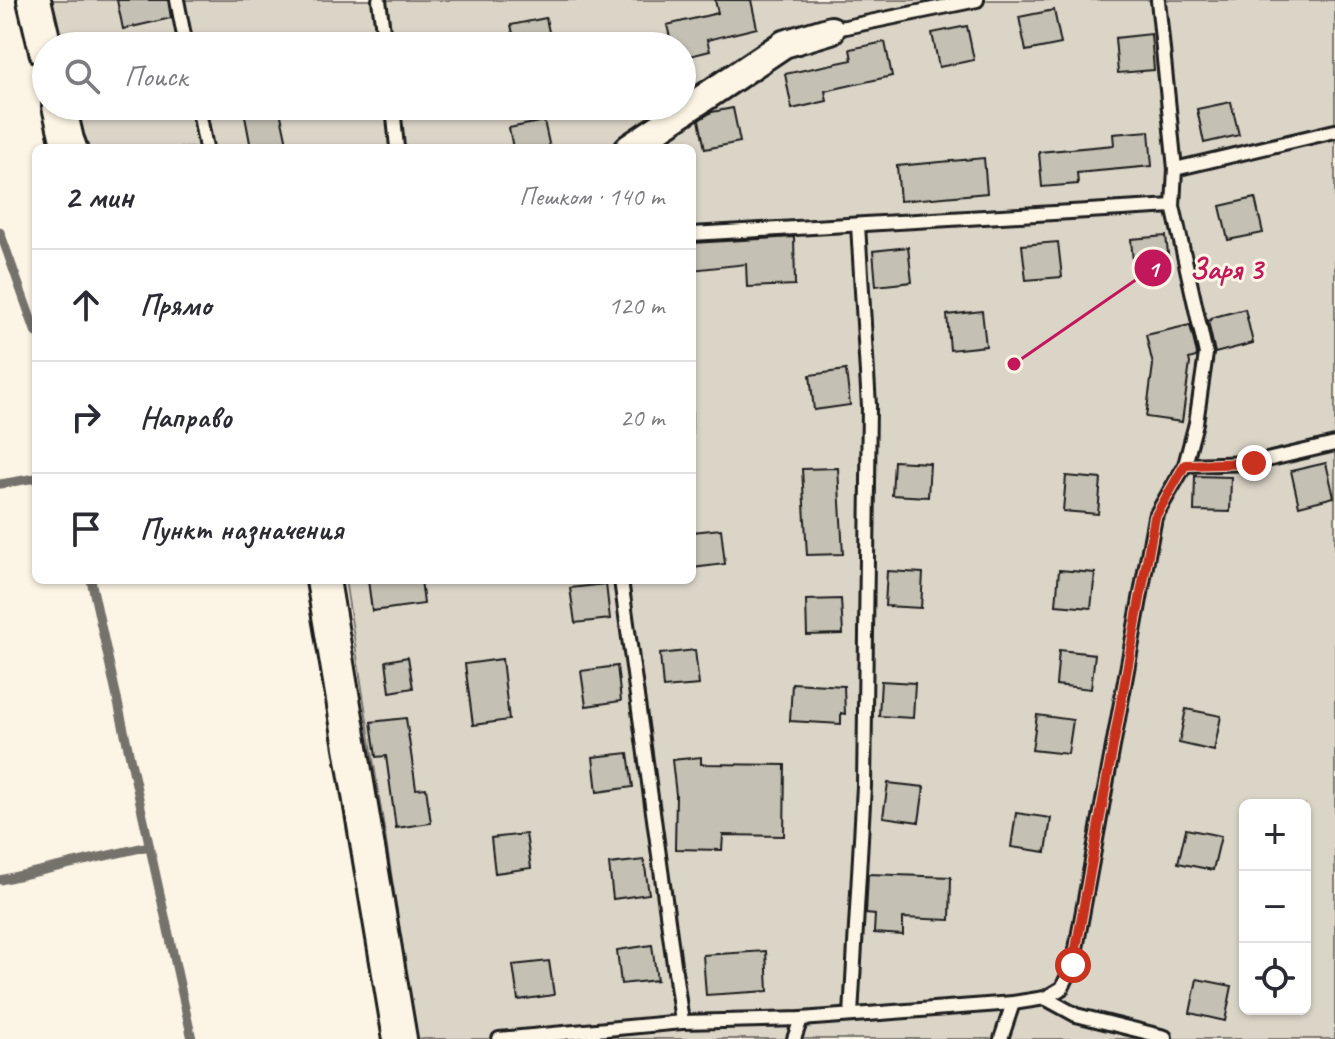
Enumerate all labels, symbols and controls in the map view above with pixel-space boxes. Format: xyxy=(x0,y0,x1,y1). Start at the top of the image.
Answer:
search box xyxy=(32,32,696,120)
icon: search xyxy=(60,54,104,98)
text: Поиск xyxy=(124,57,187,95)
text: 2 мин xyxy=(64,175,133,218)
text: Пешком · 140 m xyxy=(519,180,664,213)
callout: Заря 3 xyxy=(1133,241,1278,295)
text: Заря 3 xyxy=(1189,250,1265,288)
text: 1 xyxy=(1148,254,1162,284)
icon: ahead xyxy=(64,283,108,327)
text: Прямо xyxy=(140,286,211,324)
text: 120 m xyxy=(608,289,664,322)
icon: right xyxy=(64,395,108,439)
text: Направо xyxy=(140,398,232,436)
text: 20 m xyxy=(620,401,664,434)
route end xyxy=(1236,445,1272,481)
icon: arrive xyxy=(64,507,108,551)
text: Пункт назначения xyxy=(140,510,343,548)
map controls xyxy=(1239,799,1311,1015)
button: + xyxy=(1239,799,1311,871)
button: − xyxy=(1239,871,1311,943)
button: locate xyxy=(1239,943,1311,1015)
route start xyxy=(1055,947,1091,983)

